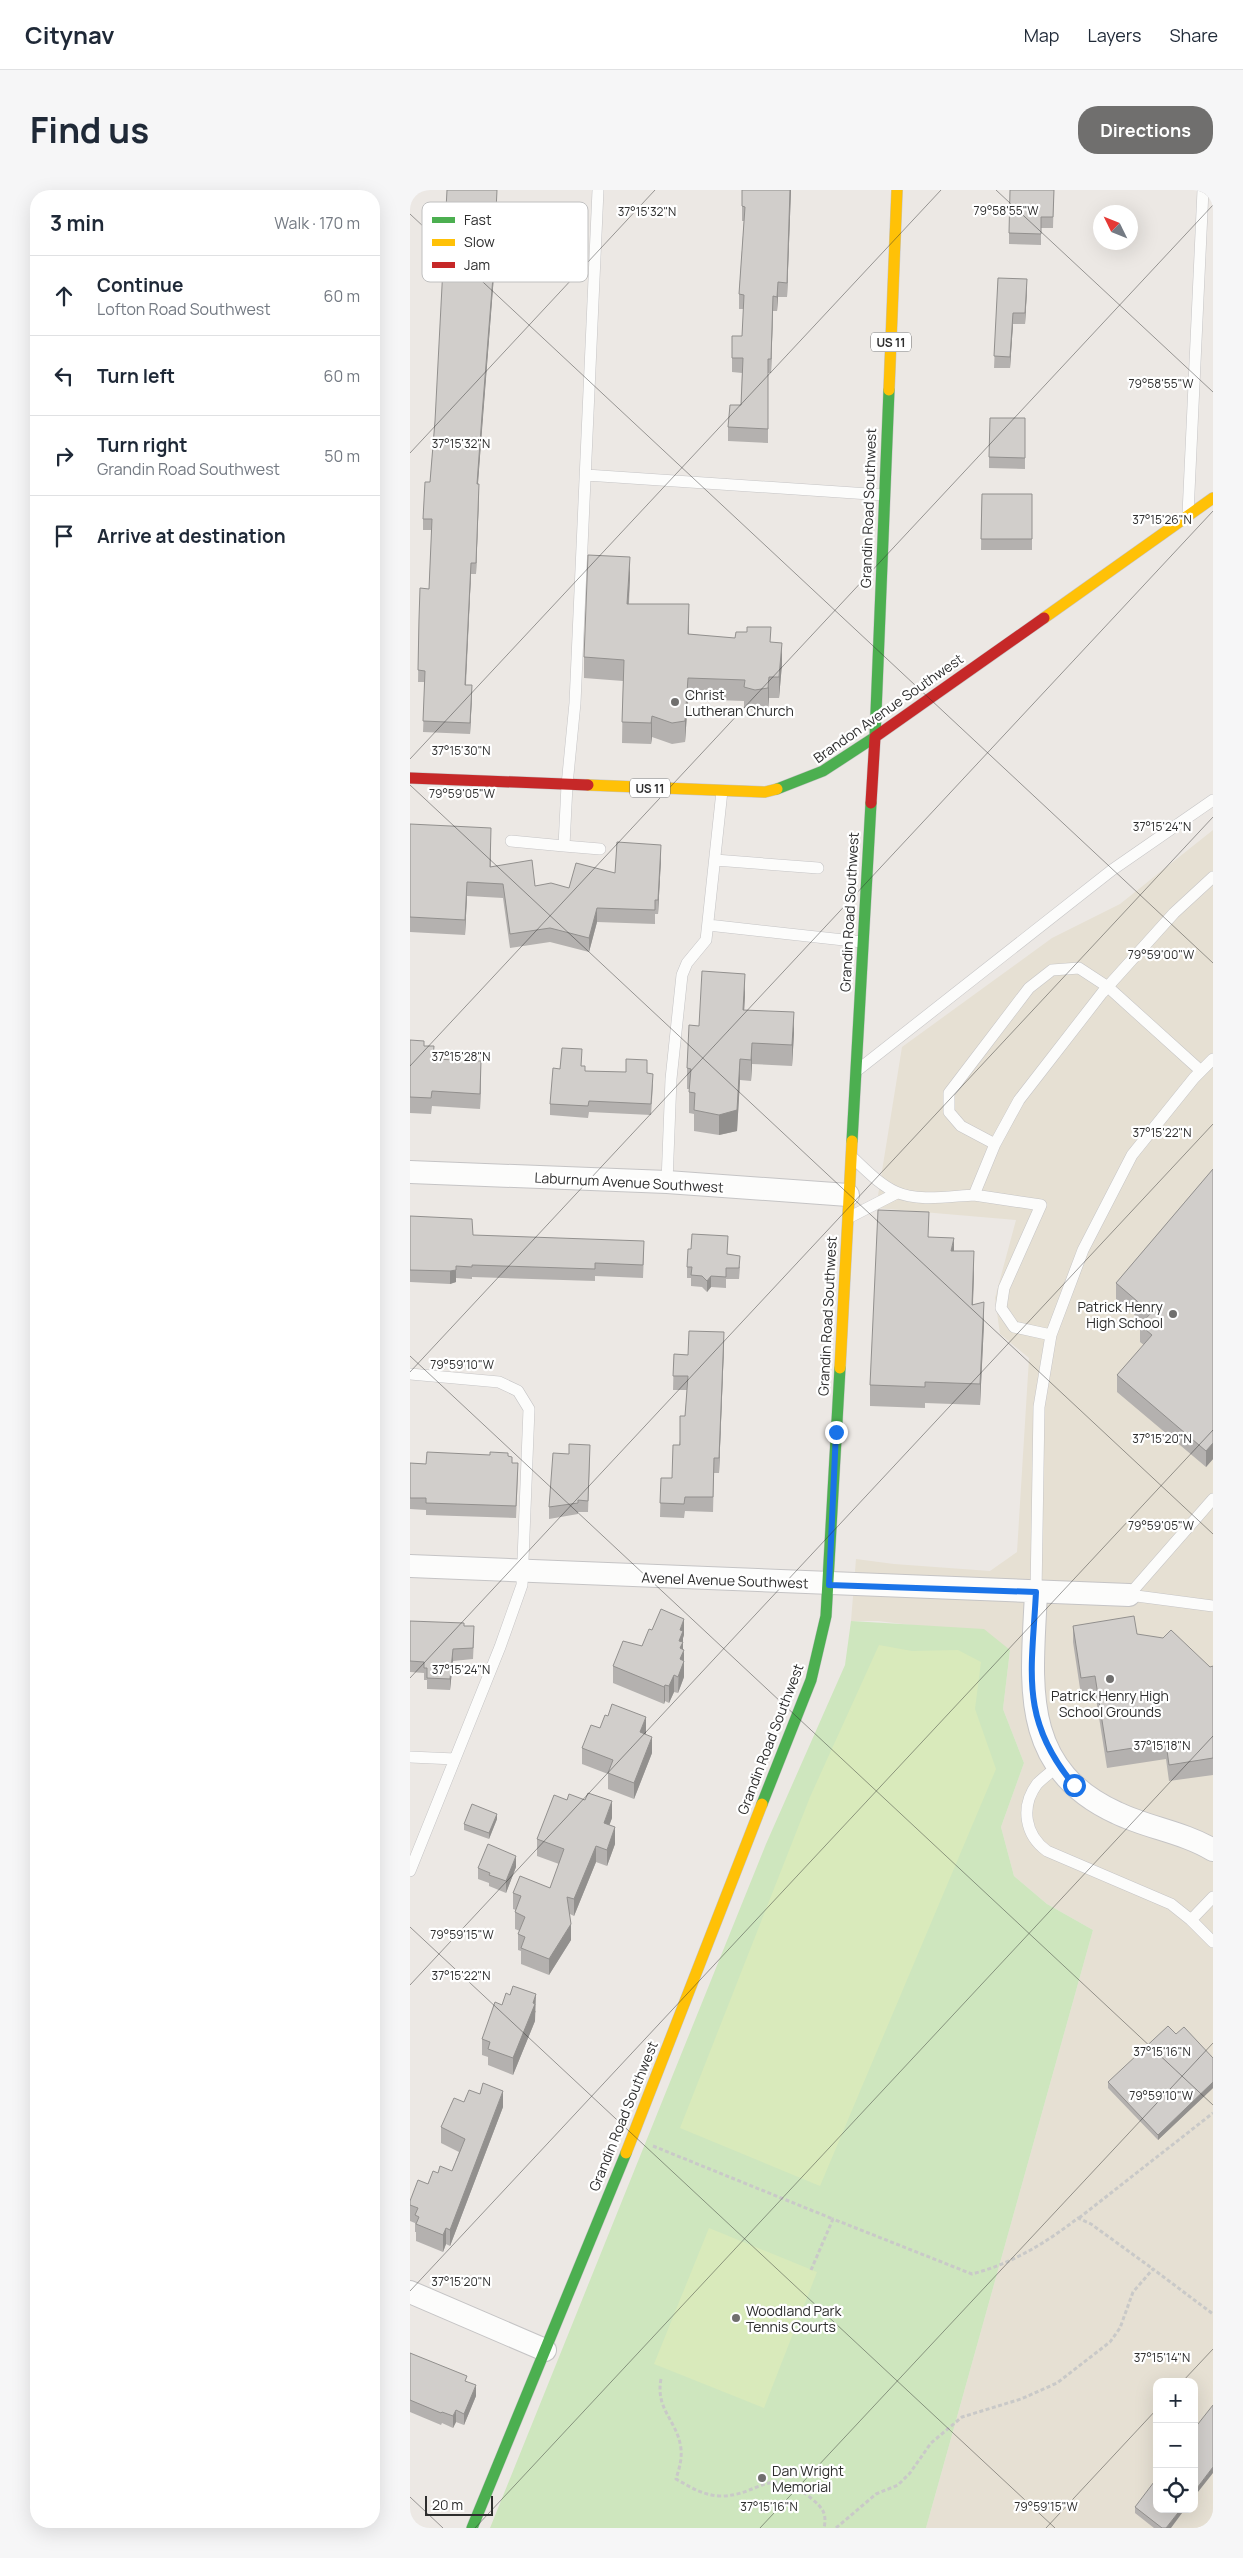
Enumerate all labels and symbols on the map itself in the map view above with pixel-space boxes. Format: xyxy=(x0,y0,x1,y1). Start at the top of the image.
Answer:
legend xyxy=(422,202,588,282)
text: 79°58'55"W xyxy=(973,202,1039,219)
text: 37°15'32"N xyxy=(618,203,676,220)
north arrow xyxy=(1093,205,1138,250)
text: Fast xyxy=(464,210,492,229)
text: Slow xyxy=(464,232,495,251)
text: Jam xyxy=(464,255,490,274)
road number: US 11 xyxy=(871,332,911,352)
text: 79°58'55"W xyxy=(1128,375,1194,392)
street label: Grandin Road Southwest xyxy=(856,427,880,588)
text: 37°15'32"N xyxy=(432,435,490,452)
text: 37°15'26"N xyxy=(1132,511,1192,528)
street label: Brandon Avenue Southwest xyxy=(809,649,967,767)
place label: Christ Lutheran Church xyxy=(685,685,794,720)
marker: Christ Lutheran Church xyxy=(669,696,681,708)
text: 37°15'30"N xyxy=(431,742,491,759)
road number: US 11 xyxy=(630,778,670,798)
text: 79°59'05"W xyxy=(429,785,496,802)
text: 37°15'24"N xyxy=(1133,818,1191,835)
street label: Grandin Road Southwest xyxy=(835,831,863,992)
text: 79°59'00"W xyxy=(1128,946,1195,963)
text: 37°15'28"N xyxy=(432,1048,490,1065)
text: 37°15'22"N xyxy=(1133,1124,1191,1141)
street label: Laburnum Avenue Southwest xyxy=(534,1168,724,1196)
street label: Grandin Road Southwest xyxy=(813,1235,841,1396)
place label: Patrick Henry High School xyxy=(1077,1297,1164,1332)
marker: Patrick Henry High School xyxy=(1167,1308,1179,1320)
text: 79°59'10"W xyxy=(430,1356,495,1373)
route end xyxy=(825,1421,848,1444)
text: 37°15'20"N xyxy=(1132,1430,1192,1447)
text: 79°59'05"W xyxy=(1128,1517,1195,1534)
street label: Avenel Avenue Southwest xyxy=(641,1568,809,1592)
text: 37°15'24"N xyxy=(432,1661,490,1678)
street label: Grandin Road Southwest xyxy=(732,1661,808,1817)
marker: Patrick Henry High School Grounds xyxy=(1104,1673,1116,1685)
place label: Patrick Henry High School Grounds xyxy=(1051,1686,1169,1721)
text: 37°15'18"N xyxy=(1134,1737,1190,1754)
route start xyxy=(1063,1774,1086,1797)
text: 79°59'15"W xyxy=(430,1926,494,1943)
text: 37°15'22"N xyxy=(432,1967,490,1984)
street label: Grandin Road Southwest xyxy=(584,2038,662,2194)
text: 37°15'16"N xyxy=(1133,2043,1191,2060)
text: 79°59'10"W xyxy=(1129,2087,1194,2104)
text: 37°15'20"N xyxy=(431,2273,491,2290)
place label: Woodland Park Tennis Courts xyxy=(746,2301,842,2336)
marker: Woodland Park Tennis Courts xyxy=(730,2312,742,2324)
text: 37°15'14"N xyxy=(1134,2349,1190,2366)
place label: Dan Wright Memorial xyxy=(772,2461,844,2496)
marker: Dan Wright Memorial xyxy=(756,2472,768,2484)
scale bar xyxy=(425,2493,492,2516)
text: 37°15'16"N xyxy=(740,2498,798,2515)
text: 79°59'15"W xyxy=(1014,2498,1078,2515)

